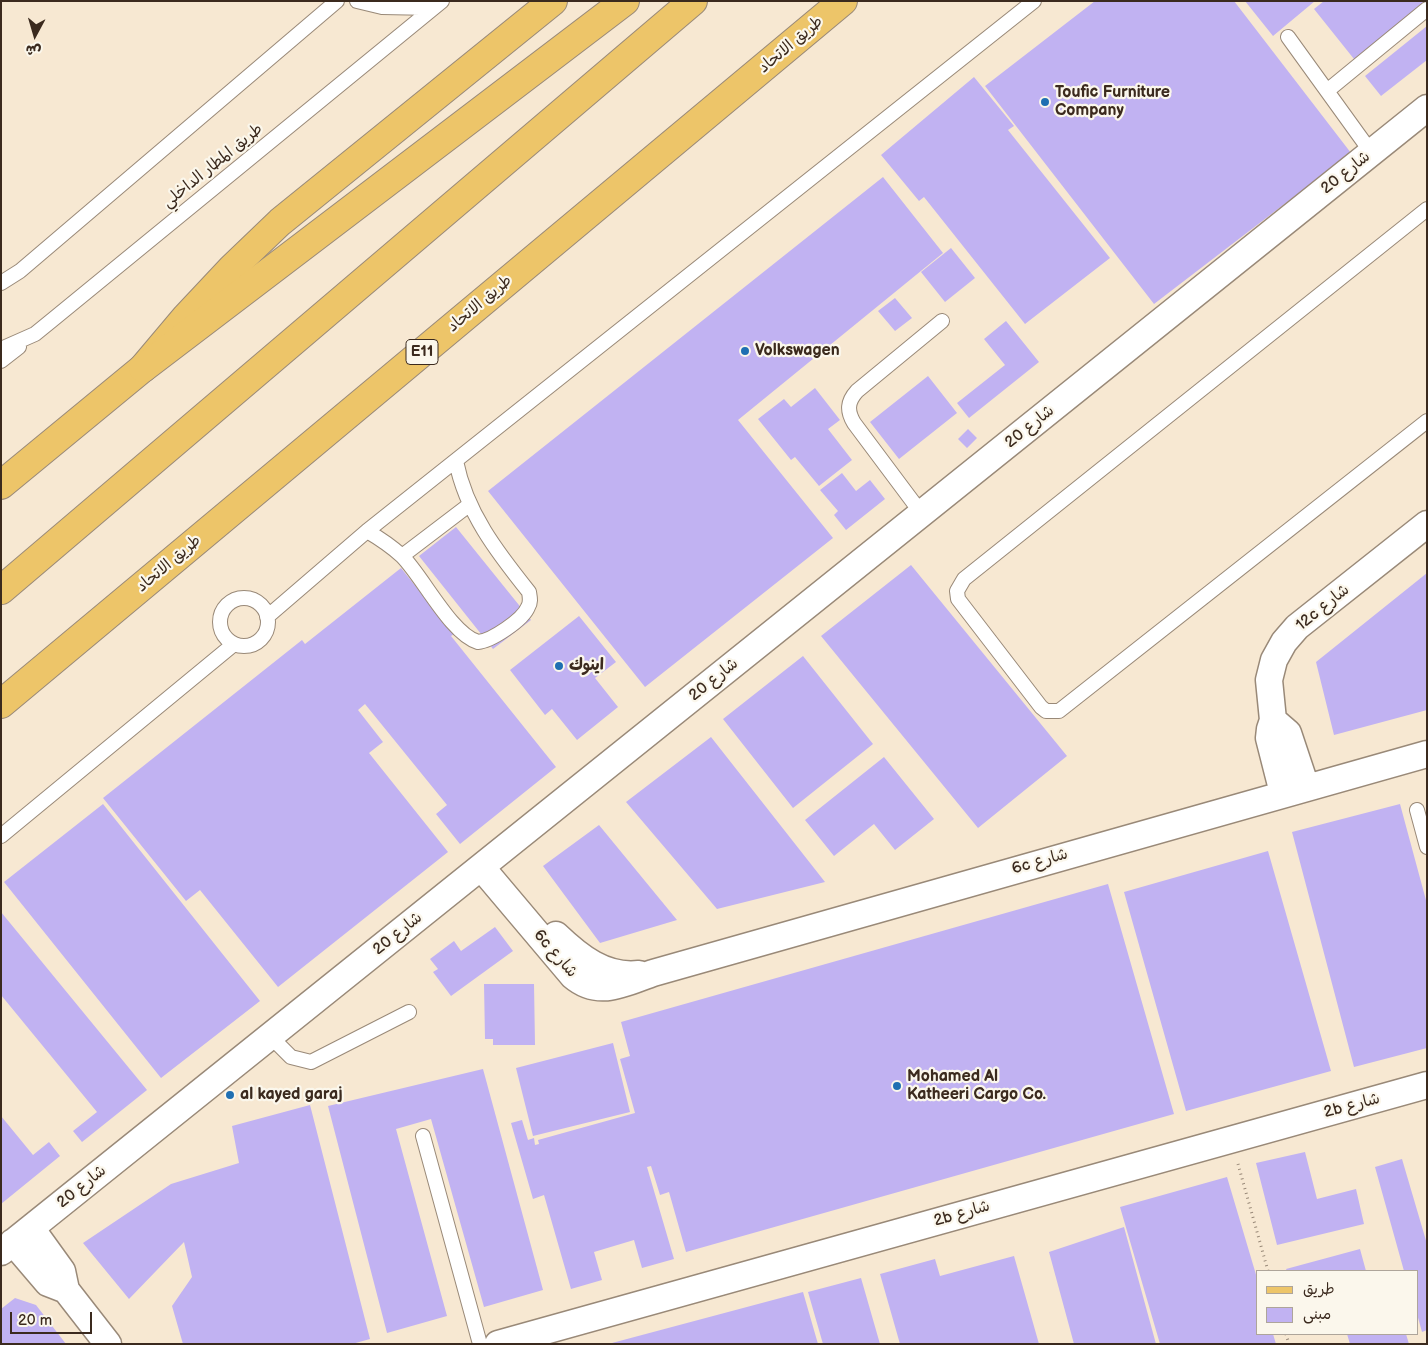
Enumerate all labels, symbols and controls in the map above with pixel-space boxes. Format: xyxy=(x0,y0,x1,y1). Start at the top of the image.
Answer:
north arrow xyxy=(10,10,60,60)
street label: طريق الاتحاد xyxy=(755,12,827,78)
text: ش xyxy=(25,41,42,60)
place label: Toufic Furniture Company xyxy=(1055,83,1170,121)
marker: Toufic Furniture Company xyxy=(1039,96,1051,108)
street label: طريق المطار الداخلي xyxy=(159,120,267,212)
street label: شارع 20 xyxy=(1318,147,1374,199)
street label: طريق الاتحاد xyxy=(444,271,516,337)
road number: E11 xyxy=(406,340,438,364)
place label: Volkswagen xyxy=(755,341,840,361)
marker: Volkswagen xyxy=(739,345,751,357)
street label: شارع 20 xyxy=(1002,401,1058,453)
street label: طريق الاتحاد xyxy=(133,531,205,597)
street label: 12c شارع xyxy=(1292,581,1354,635)
street label: شارع 20 xyxy=(686,654,742,706)
place label: اينوك xyxy=(569,656,604,676)
marker: اينوك xyxy=(553,660,565,672)
street label: 6c شارع xyxy=(1010,845,1070,879)
street label: شارع 20 xyxy=(370,908,426,960)
street label: 6c شارع xyxy=(529,926,581,982)
place label: Mohamed Al Katheeri Cargo Co. xyxy=(907,1067,1046,1105)
marker: Mohamed Al Katheeri Cargo Co. xyxy=(891,1080,903,1092)
place label: al kayed garaj xyxy=(240,1085,342,1105)
marker: al kayed garaj xyxy=(224,1089,236,1101)
street label: 2b شارع xyxy=(1322,1089,1382,1123)
street label: شارع 20 xyxy=(54,1161,110,1213)
street label: 2b شارع xyxy=(932,1197,992,1231)
legend xyxy=(1256,1270,1418,1335)
text: طريق xyxy=(1303,1280,1335,1299)
scale bar xyxy=(12,1302,95,1334)
text: مبنى xyxy=(1303,1305,1331,1324)
text: 20 m xyxy=(18,1311,52,1330)

